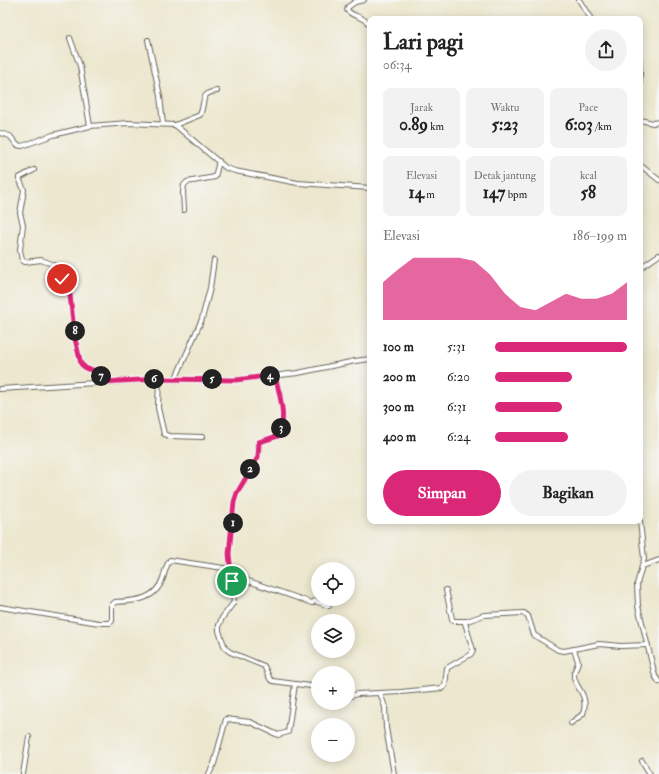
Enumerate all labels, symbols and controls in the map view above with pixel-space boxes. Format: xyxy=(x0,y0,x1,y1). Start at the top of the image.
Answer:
text: Lari pagi xyxy=(383,28,464,56)
button: share xyxy=(585,29,627,71)
text: 06:34 xyxy=(383,57,411,73)
text: Jarak xyxy=(410,101,433,114)
text: Waktu xyxy=(490,101,520,114)
text: Pace xyxy=(578,101,598,114)
text: 0.89 xyxy=(399,114,428,135)
text: 5:23 xyxy=(492,114,518,135)
text: 6:03 xyxy=(565,114,593,135)
text: km xyxy=(428,120,444,133)
text: /km xyxy=(593,120,612,133)
text: Elevasi xyxy=(406,169,437,182)
text: Detak jantung xyxy=(474,169,536,182)
text: kcal xyxy=(580,169,597,182)
text: 14 xyxy=(409,182,424,203)
text: 147 xyxy=(483,182,505,203)
text: 58 xyxy=(581,182,596,203)
text: m xyxy=(424,188,435,201)
text: bpm xyxy=(505,188,527,201)
text: Elevasi xyxy=(383,228,420,244)
text: 186–199 m xyxy=(572,228,627,244)
pin xyxy=(45,262,79,296)
icon: check xyxy=(51,268,73,290)
pin: 8 xyxy=(65,321,85,341)
text: 8 xyxy=(72,324,78,337)
text: 100 m xyxy=(383,339,414,355)
text: 5:31 xyxy=(447,339,466,355)
pin: 7 xyxy=(91,366,111,386)
pin: 4 xyxy=(260,366,280,386)
text: 7 xyxy=(98,369,104,382)
pin: 6 xyxy=(144,369,164,389)
pin: 5 xyxy=(202,369,222,389)
text: 4 xyxy=(267,369,273,382)
text: 200 m xyxy=(383,369,416,385)
text: 6:20 xyxy=(447,369,470,385)
text: 6 xyxy=(151,372,157,385)
text: 5 xyxy=(210,372,214,385)
text: 300 m xyxy=(383,399,414,415)
text: 6:31 xyxy=(447,399,466,415)
pin: 3 xyxy=(271,418,291,438)
text: 3 xyxy=(279,421,283,434)
text: 400 m xyxy=(383,429,416,445)
text: 6:24 xyxy=(447,429,470,445)
pin: 2 xyxy=(240,459,260,479)
text: 2 xyxy=(247,462,253,475)
button: Simpan xyxy=(383,470,501,516)
button: Bagikan xyxy=(509,470,627,516)
pin: 1 xyxy=(223,513,243,533)
text: 1 xyxy=(231,516,235,529)
map controls xyxy=(311,562,355,762)
button: locate xyxy=(311,562,355,606)
pin xyxy=(215,564,249,598)
icon: arrive xyxy=(221,570,243,592)
button: layers xyxy=(311,614,355,658)
button: + xyxy=(311,666,355,710)
button: − xyxy=(311,718,355,762)

